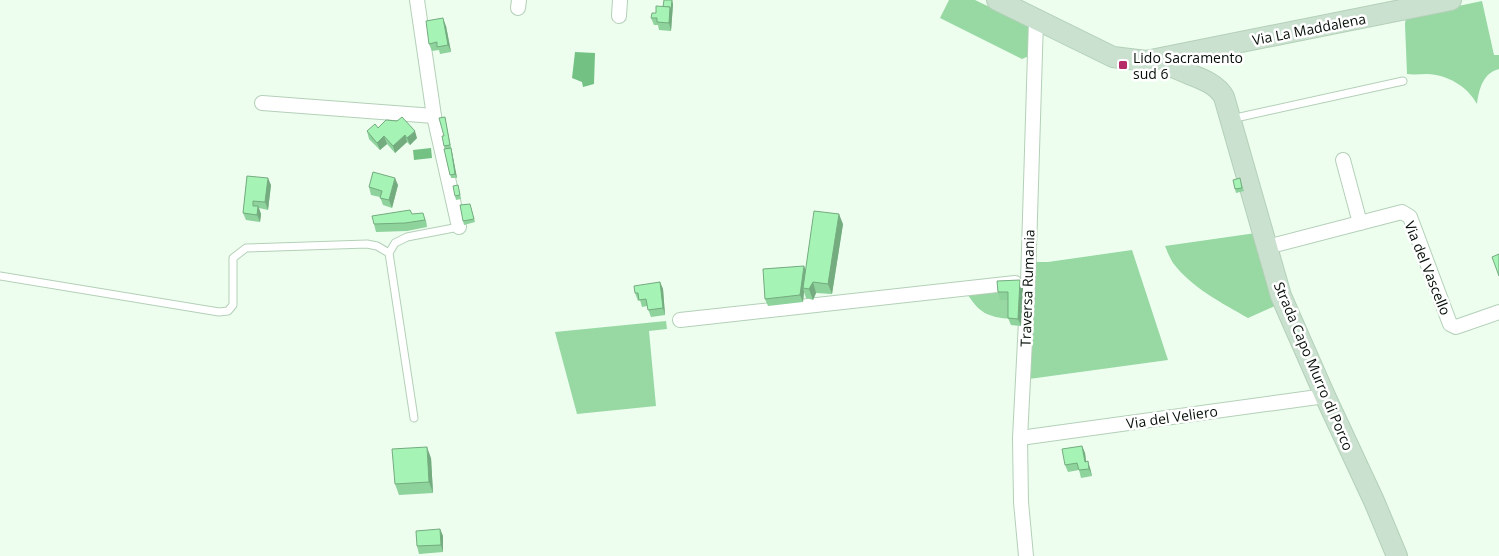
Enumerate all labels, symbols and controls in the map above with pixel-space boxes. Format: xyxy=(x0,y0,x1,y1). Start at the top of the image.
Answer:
street label: Via La Maddalena xyxy=(1251,9,1367,49)
place label: Lido Sacramento sud 6 xyxy=(1133,48,1243,83)
marker: Lido Sacramento sud 6 xyxy=(1117,59,1129,71)
street label: Via del Vascello xyxy=(1401,218,1455,318)
street label: Traversa Rumania xyxy=(1015,229,1039,347)
street label: Strada Capo Murro di Porco xyxy=(1270,279,1358,453)
street label: Via del Veliero xyxy=(1125,401,1219,433)

